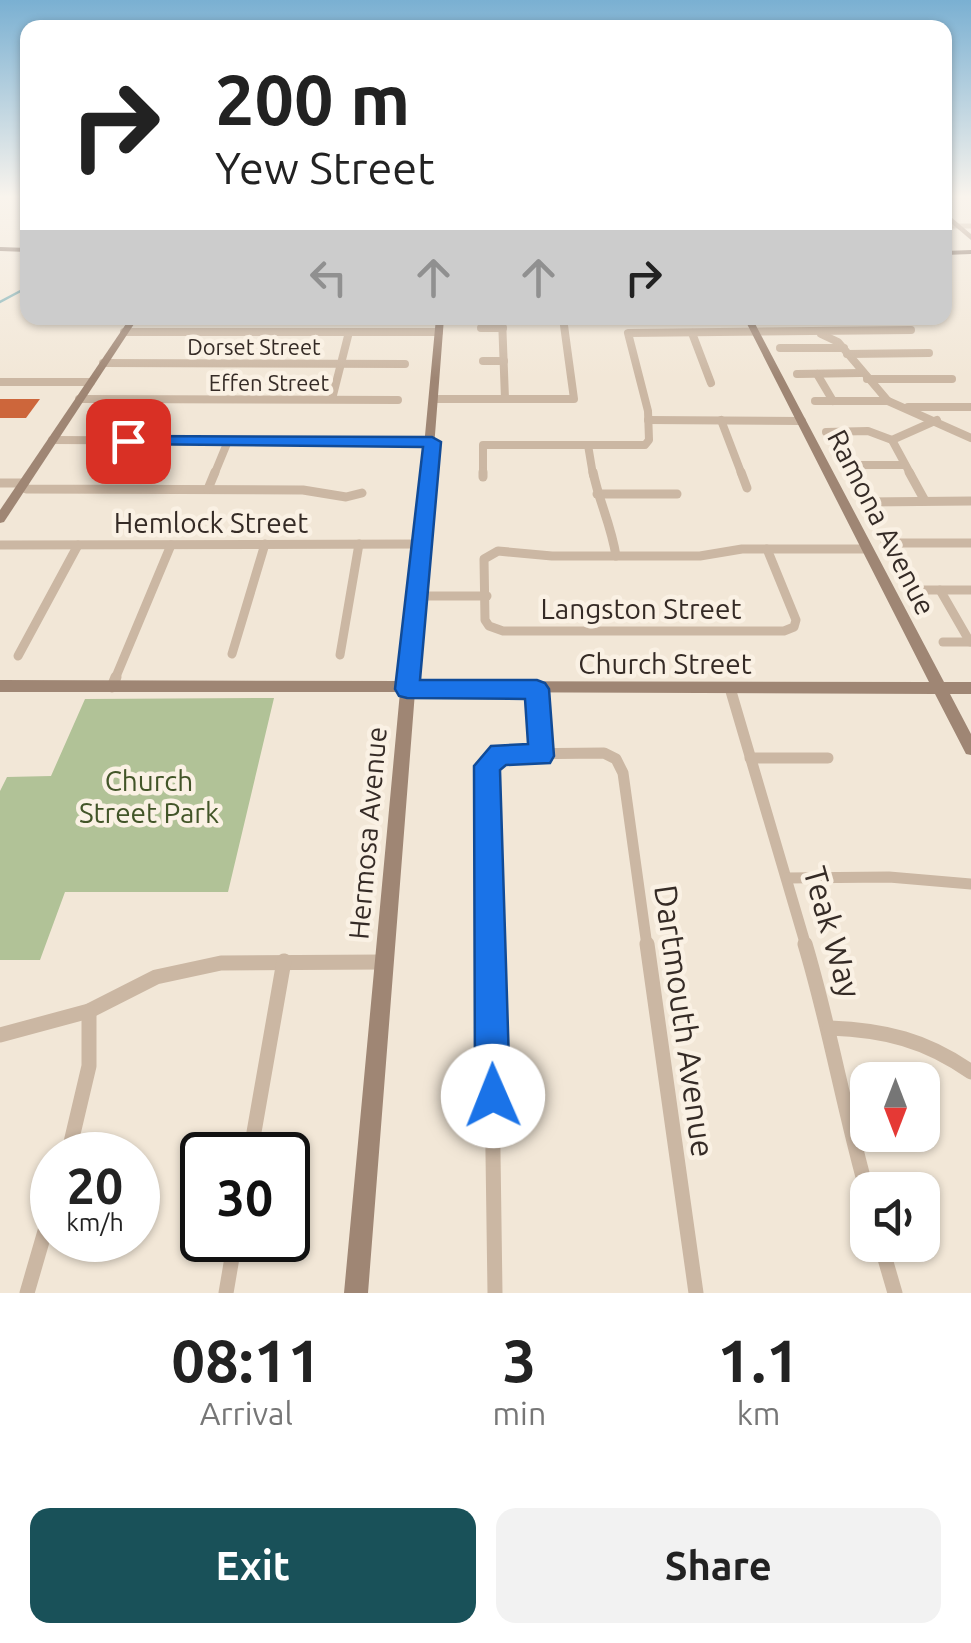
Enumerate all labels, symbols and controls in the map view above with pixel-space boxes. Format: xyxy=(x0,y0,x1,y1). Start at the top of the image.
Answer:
icon: right xyxy=(50,60,180,190)
text: 200 m xyxy=(215,60,410,138)
text: Yew Street xyxy=(215,142,435,193)
icon: left xyxy=(301,250,356,305)
icon: ahead xyxy=(406,250,461,305)
icon: ahead xyxy=(511,250,566,305)
icon: right xyxy=(616,250,671,305)
street label: Dorset Street xyxy=(187,334,321,359)
street label: Effen Street xyxy=(209,370,329,395)
pin xyxy=(86,399,171,484)
icon: arrive xyxy=(101,414,156,469)
street label: Ramona Avenue xyxy=(822,424,942,620)
street label: Hemlock Street xyxy=(114,507,308,538)
street label: Langston Street xyxy=(541,593,741,624)
street label: Church Street xyxy=(578,648,752,679)
street label: Hermosa Avenue xyxy=(342,725,392,941)
park label: Church Street Park xyxy=(79,765,219,828)
street label: Teak Way xyxy=(797,862,869,1002)
street label: Dartmouth Avenue xyxy=(648,883,722,1159)
position arrow xyxy=(441,1044,545,1148)
north arrow xyxy=(850,1062,940,1152)
map controls xyxy=(850,1062,940,1262)
speed limit sign: 30 xyxy=(180,1132,310,1262)
text: 20 xyxy=(67,1157,123,1213)
button: sound xyxy=(850,1172,940,1262)
text: km/h xyxy=(66,1208,124,1236)
text: 08:11 xyxy=(171,1326,321,1393)
text: 3 xyxy=(502,1326,536,1393)
text: 1.1 xyxy=(717,1326,800,1393)
text: Arrival xyxy=(200,1395,293,1431)
text: min xyxy=(493,1395,546,1431)
text: km xyxy=(737,1395,780,1431)
button: Exit xyxy=(30,1508,476,1623)
button: Share xyxy=(496,1508,941,1623)

